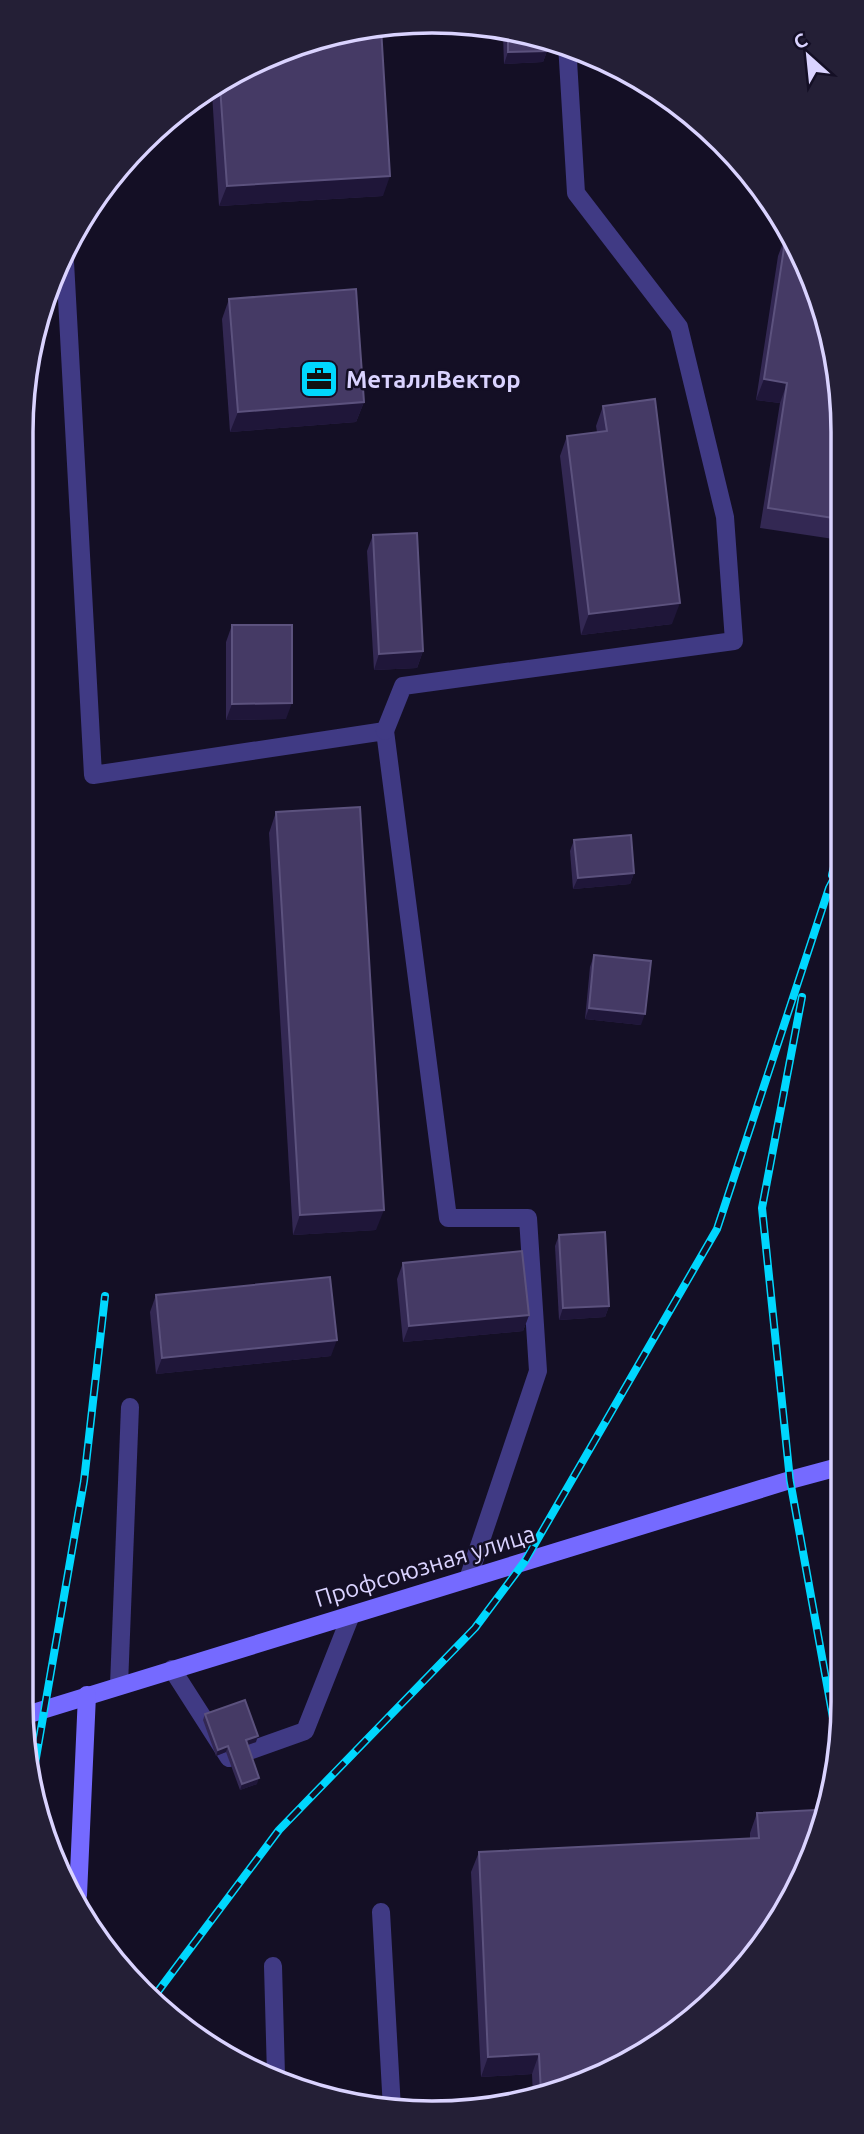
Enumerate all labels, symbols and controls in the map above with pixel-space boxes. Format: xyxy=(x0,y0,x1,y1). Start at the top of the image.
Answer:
north arrow xyxy=(773,21,843,91)
text: С xyxy=(790,28,811,53)
office icon: МеталлВектор xyxy=(298,358,340,400)
place label: МеталлВектор xyxy=(346,366,521,393)
street label: Профсоюзная улица xyxy=(312,1520,538,1612)

